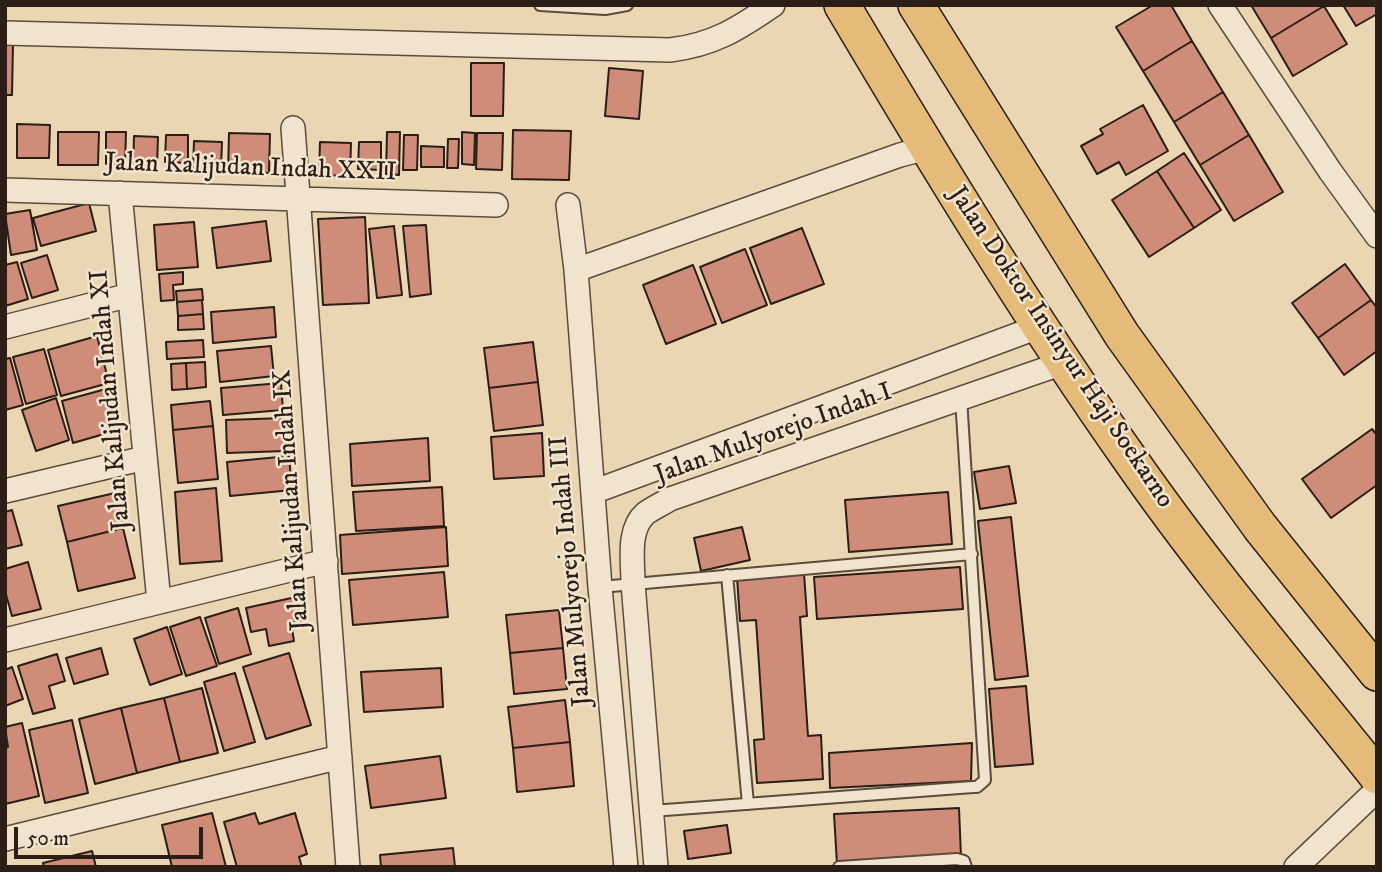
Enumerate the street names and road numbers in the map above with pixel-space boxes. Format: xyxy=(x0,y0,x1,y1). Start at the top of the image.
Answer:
street label: Jalan Kalijudan Indah XXII xyxy=(105,148,397,190)
street label: Jalan Doktor Insinyur Haji Soekarno xyxy=(941,181,1179,515)
street label: Jalan Kalijudan Indah XI xyxy=(85,268,139,532)
street label: Jalan Kalijudan Indah IX xyxy=(268,368,318,632)
street label: Jalan Mulyorejo Indah I xyxy=(651,378,897,492)
street label: Jalan Mulyorejo Indah III xyxy=(545,434,599,708)

